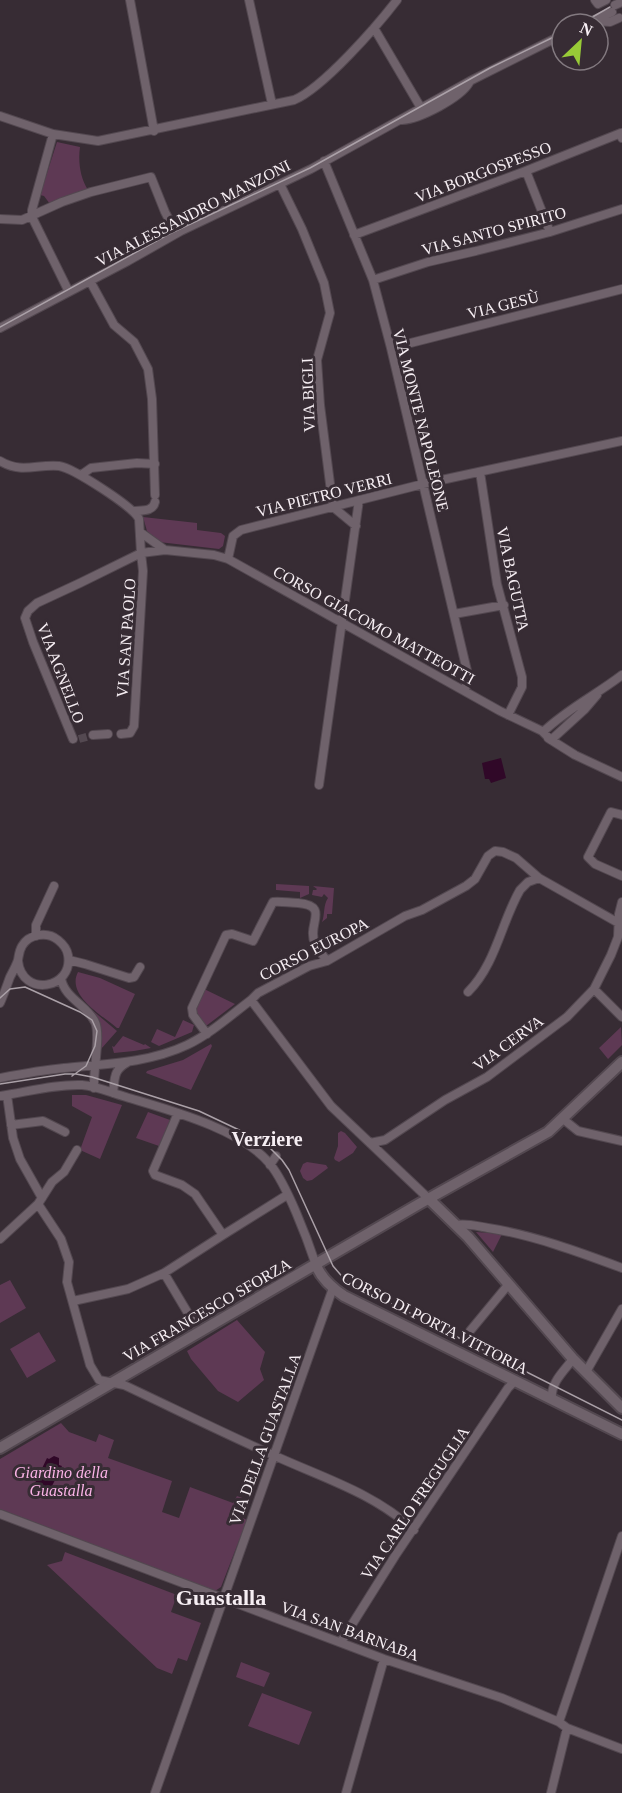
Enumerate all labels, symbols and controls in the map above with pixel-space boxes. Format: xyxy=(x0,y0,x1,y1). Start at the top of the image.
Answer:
north arrow xyxy=(550,12,610,72)
text: N xyxy=(577,19,596,39)
street label: VIA BORGOSPESSO xyxy=(413,138,553,206)
street label: VIA ALESSANDRO MANZONI xyxy=(93,156,293,270)
street label: VIA SANTO SPIRITO xyxy=(420,204,568,258)
street label: VIA GESÙ xyxy=(465,287,541,322)
street label: VIA MONTE NAPOLEONE xyxy=(390,327,452,513)
street label: VIA BIGLI xyxy=(298,358,318,432)
street label: VIA PIETRO VERRI xyxy=(254,470,394,520)
street label: VIA BAGUTTA xyxy=(494,525,532,633)
street label: CORSO GIACOMO MATTEOTTI xyxy=(270,562,478,688)
street label: VIA SAN PAOLO xyxy=(113,578,139,698)
street label: VIA AGNELLO xyxy=(34,620,88,726)
street label: CORSO EUROPA xyxy=(257,914,372,984)
street label: VIA CERVA xyxy=(470,1012,547,1074)
district label: Verziere xyxy=(231,1128,303,1150)
street label: VIA FRANCESCO SFORZA xyxy=(120,1255,294,1365)
street label: CORSO DI PORTA VITTORIA xyxy=(339,1269,531,1378)
street label: VIA DELLA GUASTALLA xyxy=(226,1350,304,1527)
street label: VIA CARLO FREGUGLIA xyxy=(357,1423,473,1583)
park label: Giardino della Guastalla xyxy=(14,1464,108,1499)
district label: Guastalla xyxy=(176,1585,266,1610)
street label: VIA SAN BARNABA xyxy=(279,1598,422,1664)

